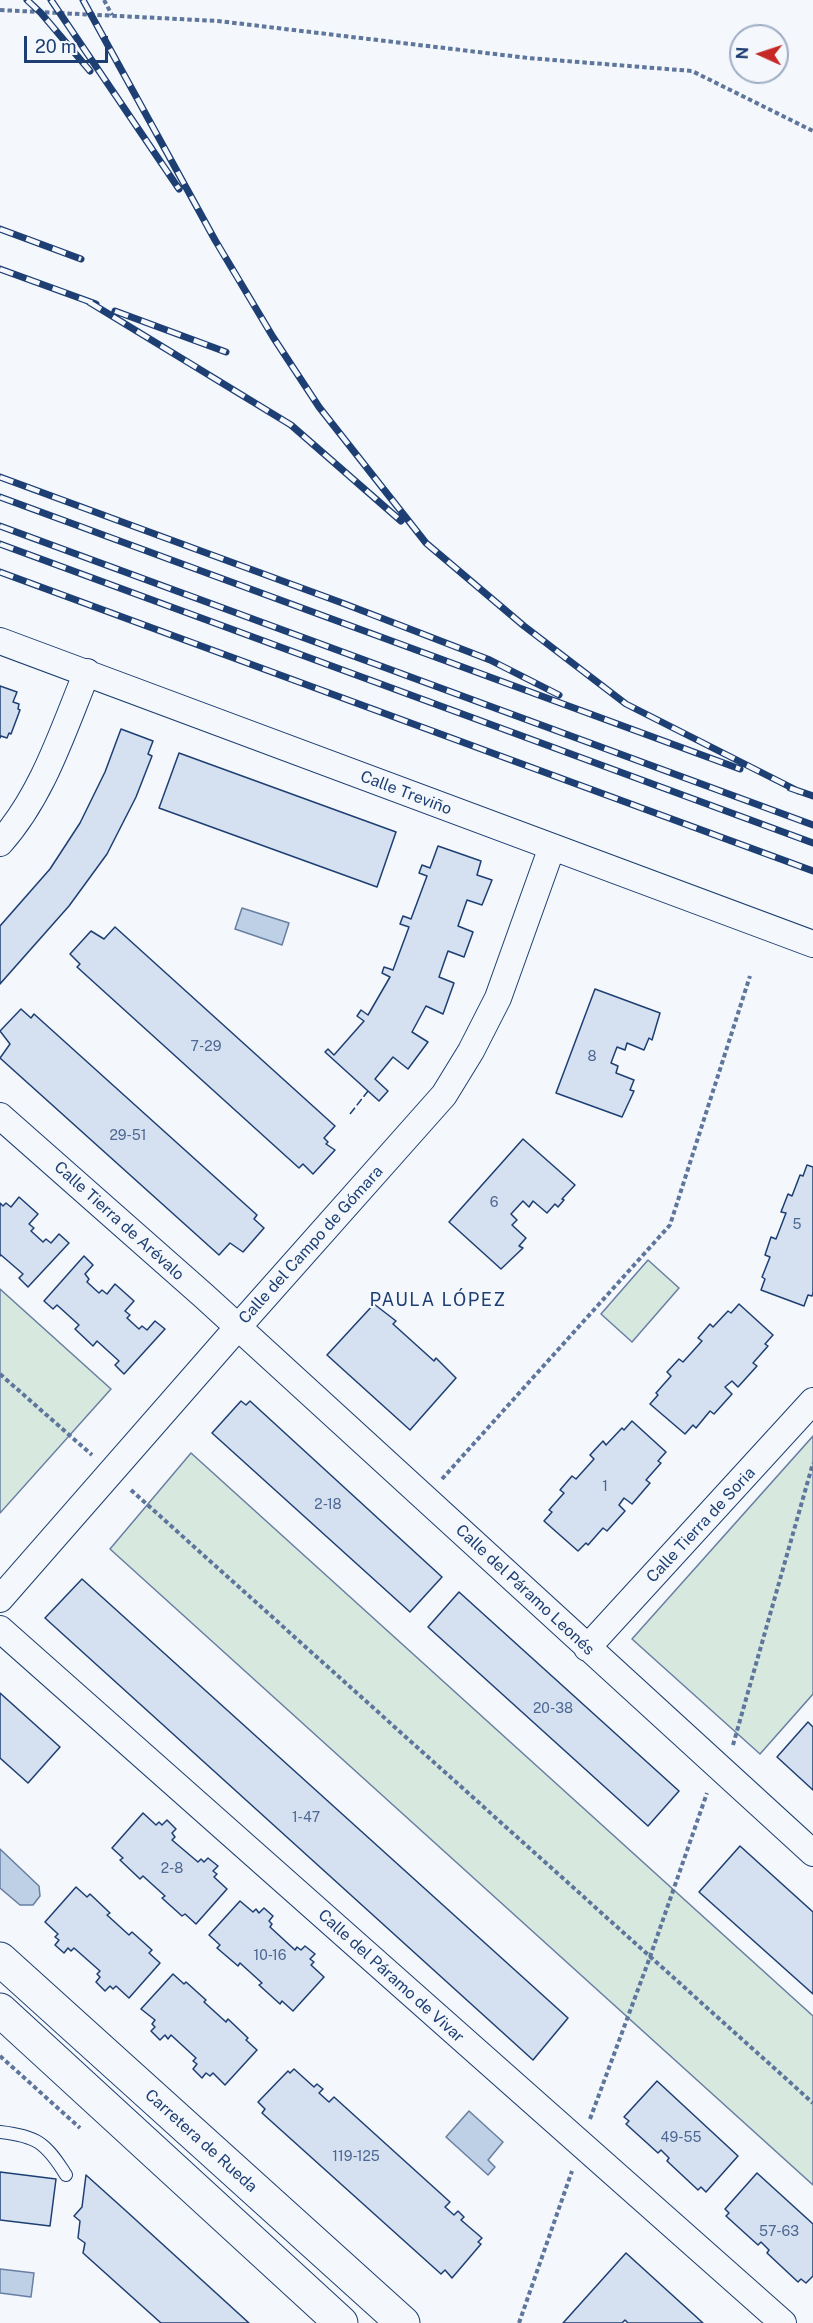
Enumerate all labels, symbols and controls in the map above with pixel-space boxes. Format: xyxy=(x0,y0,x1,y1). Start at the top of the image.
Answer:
scale bar xyxy=(27,24,111,62)
north arrow xyxy=(729,24,789,84)
text: 20 m xyxy=(35,36,77,57)
text: N xyxy=(733,46,752,60)
street label: Calle Treviño xyxy=(358,767,454,819)
house number: 7-29 xyxy=(191,1039,221,1055)
house number: 8 xyxy=(587,1049,597,1065)
house number: 29-51 xyxy=(109,1128,147,1144)
street label: Calle Tierra de Arévalo xyxy=(50,1158,188,1284)
street label: Calle del Campo de Gómara xyxy=(235,1162,387,1328)
house number: 6 xyxy=(490,1195,498,1211)
house number: 5 xyxy=(793,1217,801,1233)
district label: PAULA LÓPEZ xyxy=(370,1289,506,1311)
street label: Calle Tierra de Soria xyxy=(643,1463,759,1587)
house number: 1 xyxy=(602,1479,608,1495)
house number: 2-18 xyxy=(314,1497,342,1513)
street label: Calle del Páramo Leonés xyxy=(452,1521,598,1659)
house number: 20-38 xyxy=(533,1701,573,1717)
house number: 1-47 xyxy=(292,1810,320,1826)
house number: 2-8 xyxy=(161,1861,183,1877)
street label: Calle del Páramo de Vivar xyxy=(314,1905,468,2047)
house number: 10-16 xyxy=(254,1948,286,1964)
street label: Carretera de Rueda xyxy=(141,2086,261,2196)
house number: 49-55 xyxy=(661,2130,701,2146)
house number: 119-125 xyxy=(332,2149,380,2165)
house number: 57-63 xyxy=(759,2224,799,2240)

